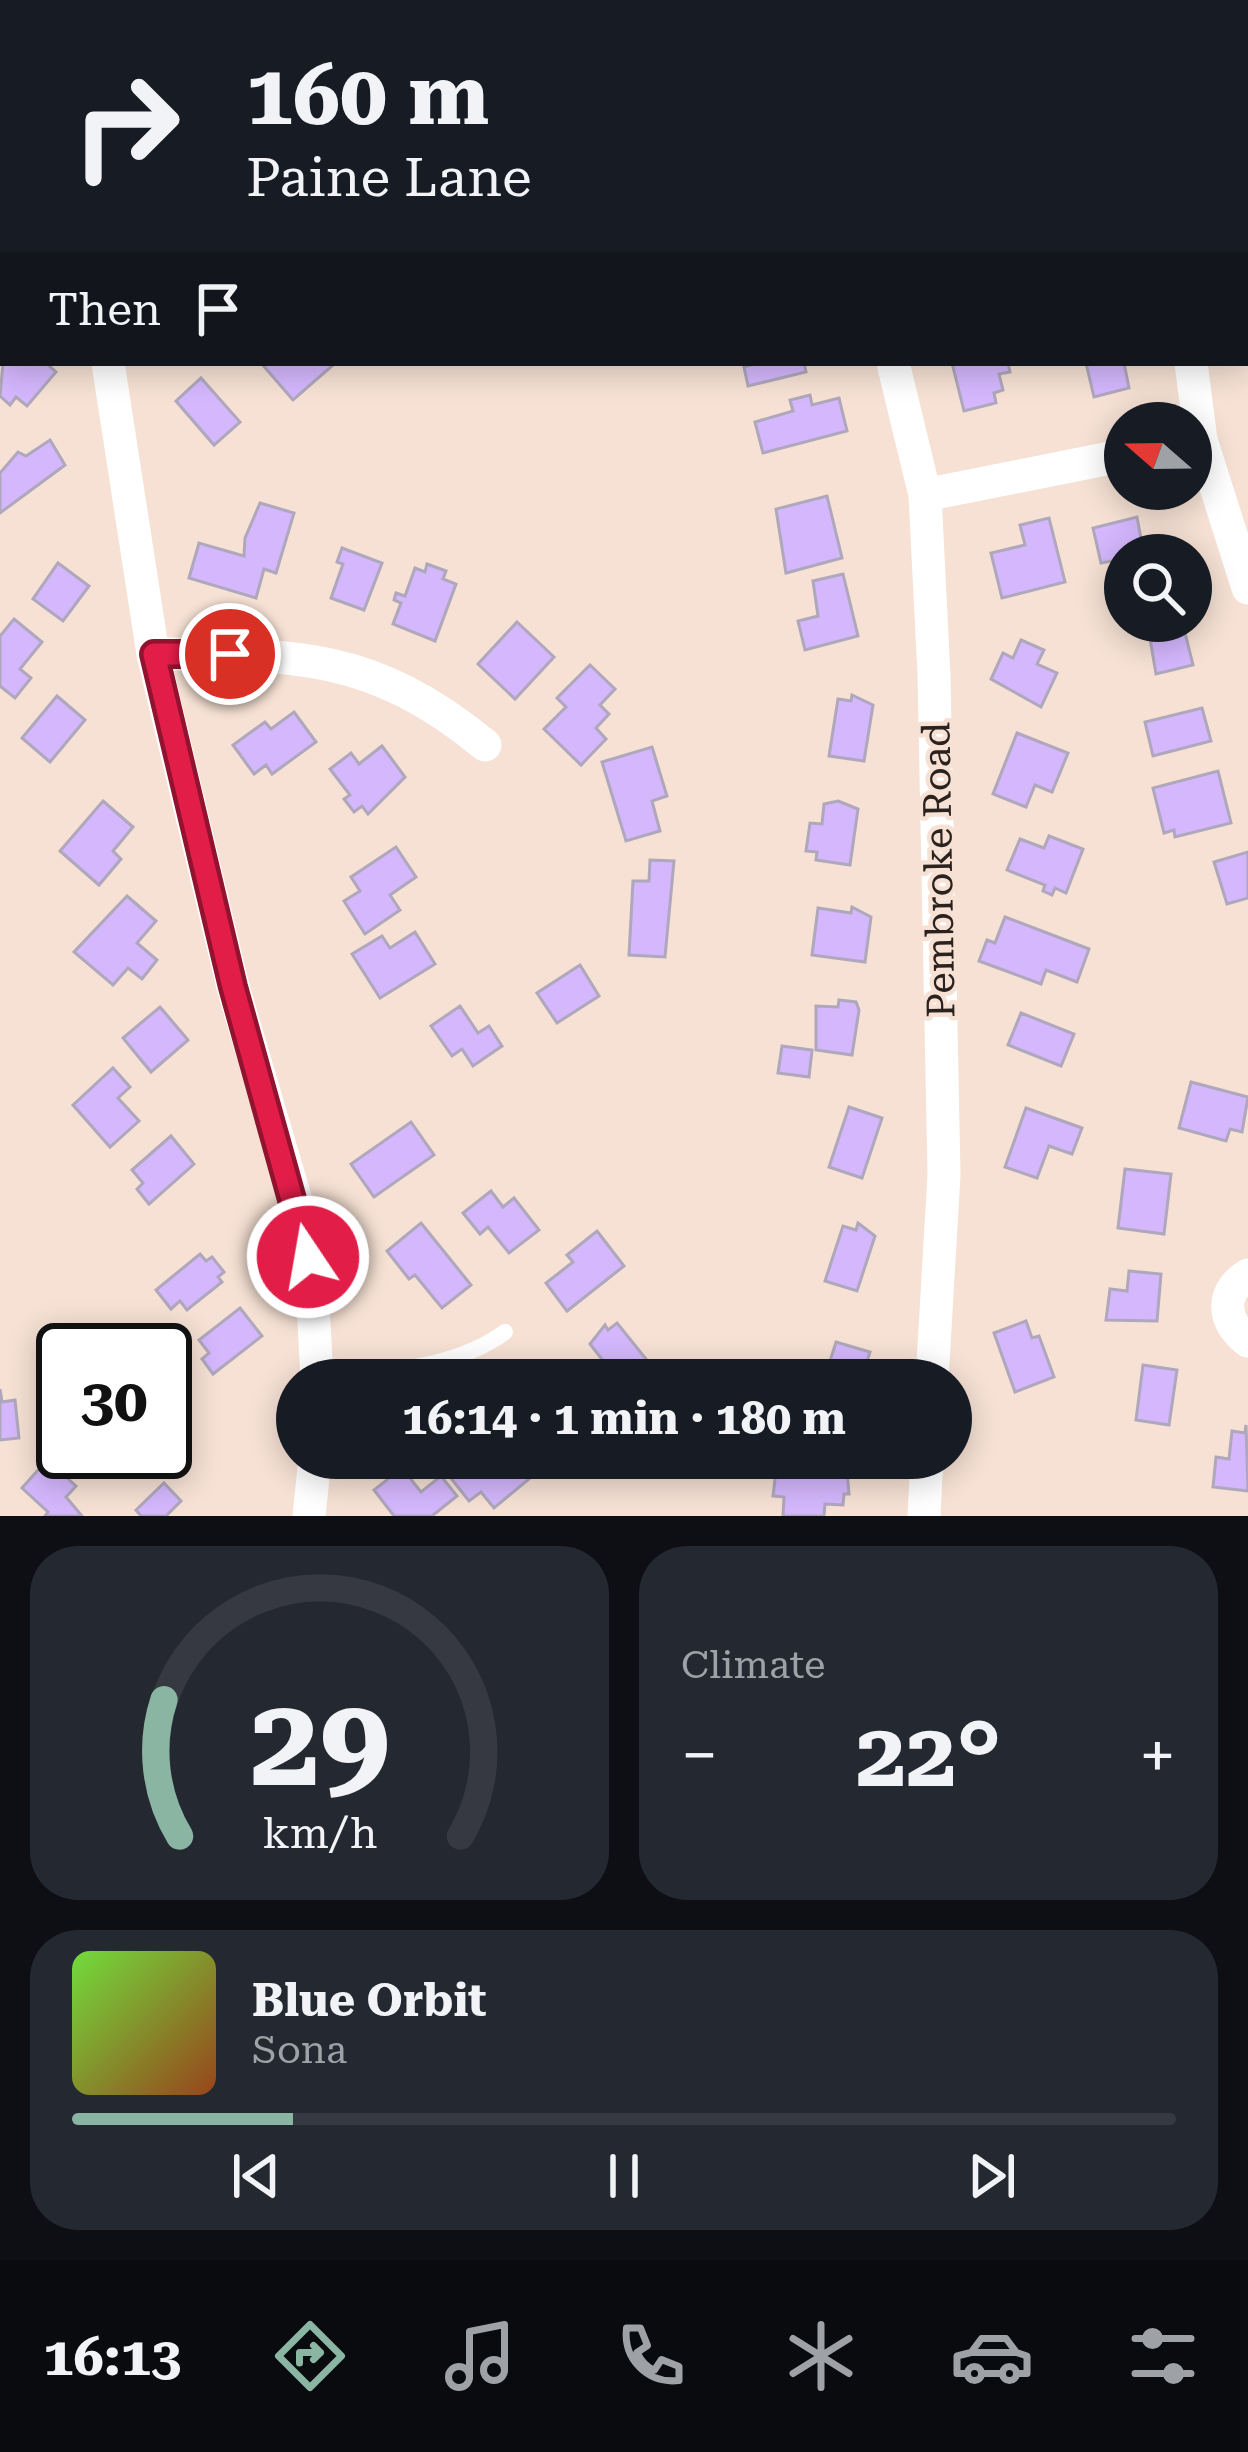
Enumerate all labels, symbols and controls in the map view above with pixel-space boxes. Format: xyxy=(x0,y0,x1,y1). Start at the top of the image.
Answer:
text: 160 m xyxy=(246,46,489,144)
icon: right xyxy=(48,48,204,204)
text: Paine Lane xyxy=(246,146,532,209)
icon: arrive xyxy=(185,276,251,342)
text: Then xyxy=(48,283,161,336)
north arrow xyxy=(1104,402,1212,510)
map controls xyxy=(1104,402,1212,642)
button: search xyxy=(1104,534,1212,642)
pin xyxy=(179,603,281,705)
icon: arrive xyxy=(197,621,263,687)
street label: Pembroke Road xyxy=(913,722,965,1018)
position arrow xyxy=(245,1194,371,1320)
speed limit sign: 30 xyxy=(36,1323,192,1479)
text: 16:14 · 1 min · 180 m xyxy=(402,1392,846,1445)
text: Climate xyxy=(681,1642,825,1688)
text: 29 xyxy=(250,1669,389,1815)
text: 22° xyxy=(856,1703,1001,1808)
text: − xyxy=(681,1717,718,1794)
text: + xyxy=(1139,1717,1176,1794)
text: km/h xyxy=(262,1808,377,1858)
text: Blue Orbit xyxy=(252,1974,487,2027)
text: Sona xyxy=(252,2027,347,2073)
icon: previous xyxy=(223,2143,289,2209)
icon: pause xyxy=(591,2143,657,2209)
icon: next xyxy=(959,2143,1025,2209)
icon: directions xyxy=(268,2314,352,2398)
icon: music xyxy=(438,2314,522,2398)
icon: phone xyxy=(609,2314,693,2398)
icon: climate xyxy=(779,2314,863,2398)
icon: car xyxy=(950,2314,1034,2398)
icon: filters xyxy=(1121,2314,1205,2398)
text: 16:13 xyxy=(43,2325,181,2388)

